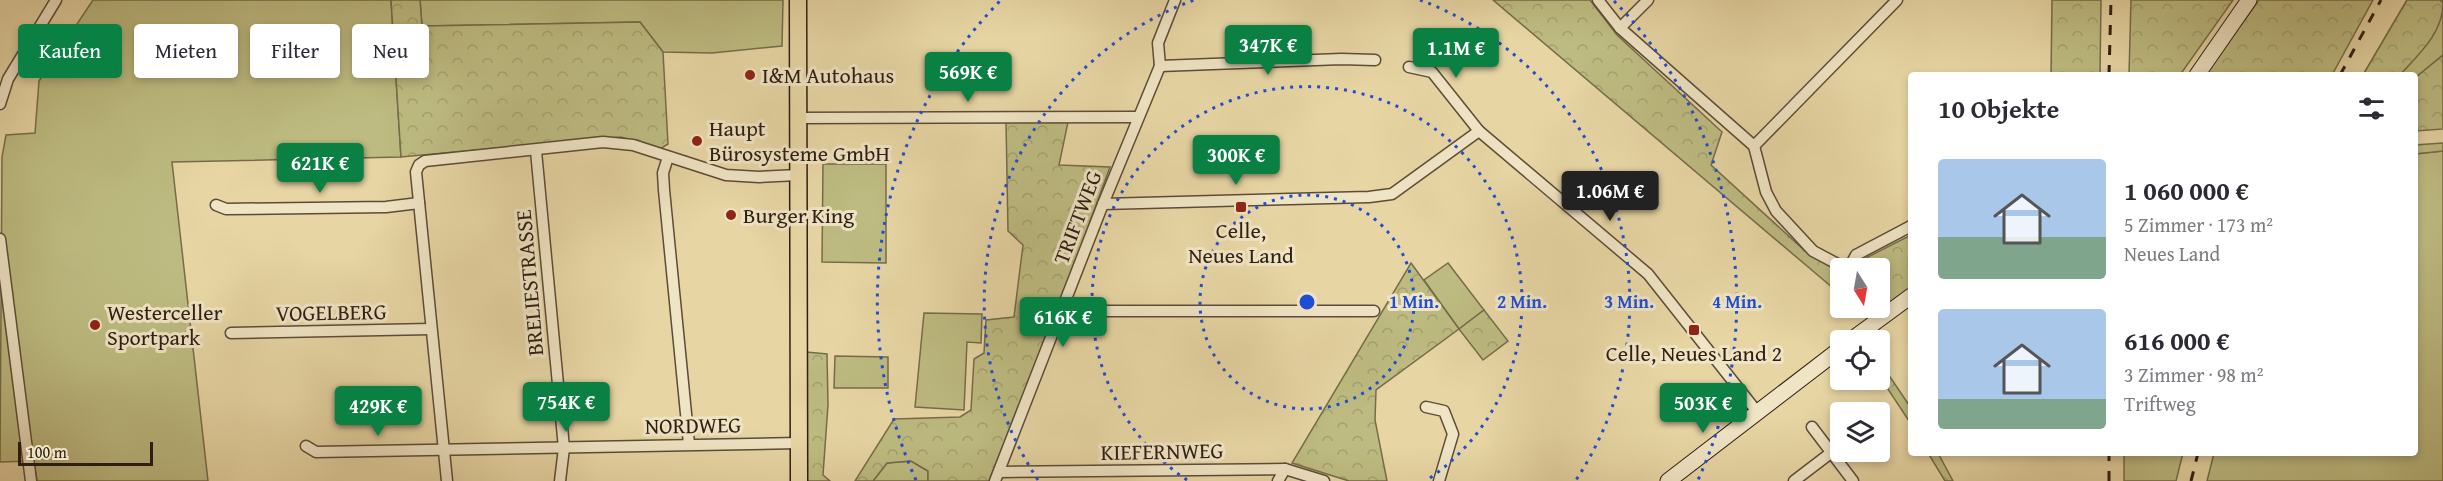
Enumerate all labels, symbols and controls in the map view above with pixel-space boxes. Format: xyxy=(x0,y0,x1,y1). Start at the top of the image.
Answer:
chip: Kaufen xyxy=(18,24,122,78)
chip: Mieten xyxy=(134,24,238,78)
chip: Filter xyxy=(250,24,340,78)
chip: Neu xyxy=(352,24,429,78)
pin: 347K € xyxy=(1219,25,1317,76)
pin: 1.1M € xyxy=(1407,28,1505,79)
text: 347K € xyxy=(1239,30,1297,59)
text: 1.1M € xyxy=(1427,33,1485,62)
pin: 569K € xyxy=(919,52,1017,103)
text: 569K € xyxy=(939,57,997,86)
place label: I&M Autohaus xyxy=(762,59,894,91)
marker: I&M Autohaus xyxy=(743,68,757,82)
text: 10 Objekte xyxy=(1938,89,2059,128)
icon: filters xyxy=(2355,92,2388,125)
place label: Haupt Bürosysteme GmbH xyxy=(709,112,890,169)
marker: Haupt Bürosysteme GmbH xyxy=(690,134,704,148)
pin: 300K € xyxy=(1187,135,1285,186)
text: 300K € xyxy=(1207,140,1265,169)
pin: 621K € xyxy=(271,143,369,194)
text: 621K € xyxy=(291,148,349,177)
street label: TRIFTWEG xyxy=(1045,166,1109,268)
pin: 1.06M € xyxy=(1555,171,1665,222)
text: 1 060 000 € xyxy=(2124,171,2249,210)
text: 1.06M € xyxy=(1576,176,1644,205)
icon: home xyxy=(1986,183,2058,255)
place label: Burger King xyxy=(743,199,854,231)
marker: Celle, Neues Land xyxy=(1234,200,1248,214)
marker: Burger King xyxy=(724,208,738,222)
street label: BRELIESTRASSE xyxy=(507,209,551,357)
text: 5 Zimmer · 173 m² xyxy=(2124,210,2273,239)
place label: Celle, Neues Land xyxy=(1188,214,1294,271)
text: Neues Land xyxy=(2124,239,2220,268)
north arrow xyxy=(1830,258,1890,318)
map controls xyxy=(1830,258,1890,462)
text: 1 Min. xyxy=(1389,288,1439,315)
text: 2 Min. xyxy=(1497,288,1547,315)
text: 3 Min. xyxy=(1604,288,1654,315)
text: 4 Min. xyxy=(1712,288,1762,315)
centre of rings xyxy=(1297,292,1317,312)
street label: VOGELBERG xyxy=(275,295,387,329)
place label: Westerceller Sportpark xyxy=(107,296,223,353)
pin: 616K € xyxy=(1014,297,1112,348)
text: 616K € xyxy=(1034,302,1092,331)
marker: Westerceller Sportpark xyxy=(88,318,102,332)
text: 616 000 € xyxy=(2124,321,2230,360)
marker: Celle, Neues Land 2 xyxy=(1687,323,1701,337)
button: locate xyxy=(1830,330,1890,390)
icon: home xyxy=(1986,333,2058,405)
place label: Celle, Neues Land 2 xyxy=(1606,337,1782,369)
text: 3 Zimmer · 98 m² xyxy=(2124,360,2263,389)
pin: 754K € xyxy=(517,382,615,433)
pin: 503K € xyxy=(1654,383,1752,434)
pin: 429K € xyxy=(329,386,427,437)
text: 754K € xyxy=(537,387,595,416)
text: 503K € xyxy=(1674,388,1732,417)
text: Triftweg xyxy=(2124,389,2196,418)
text: 429K € xyxy=(349,391,407,420)
button: layers xyxy=(1830,402,1890,462)
street label: NORDWEG xyxy=(645,408,741,442)
street label: KIEFERNWEG xyxy=(1100,434,1224,468)
scale bar xyxy=(18,439,153,466)
text: 100 m xyxy=(27,440,67,464)

